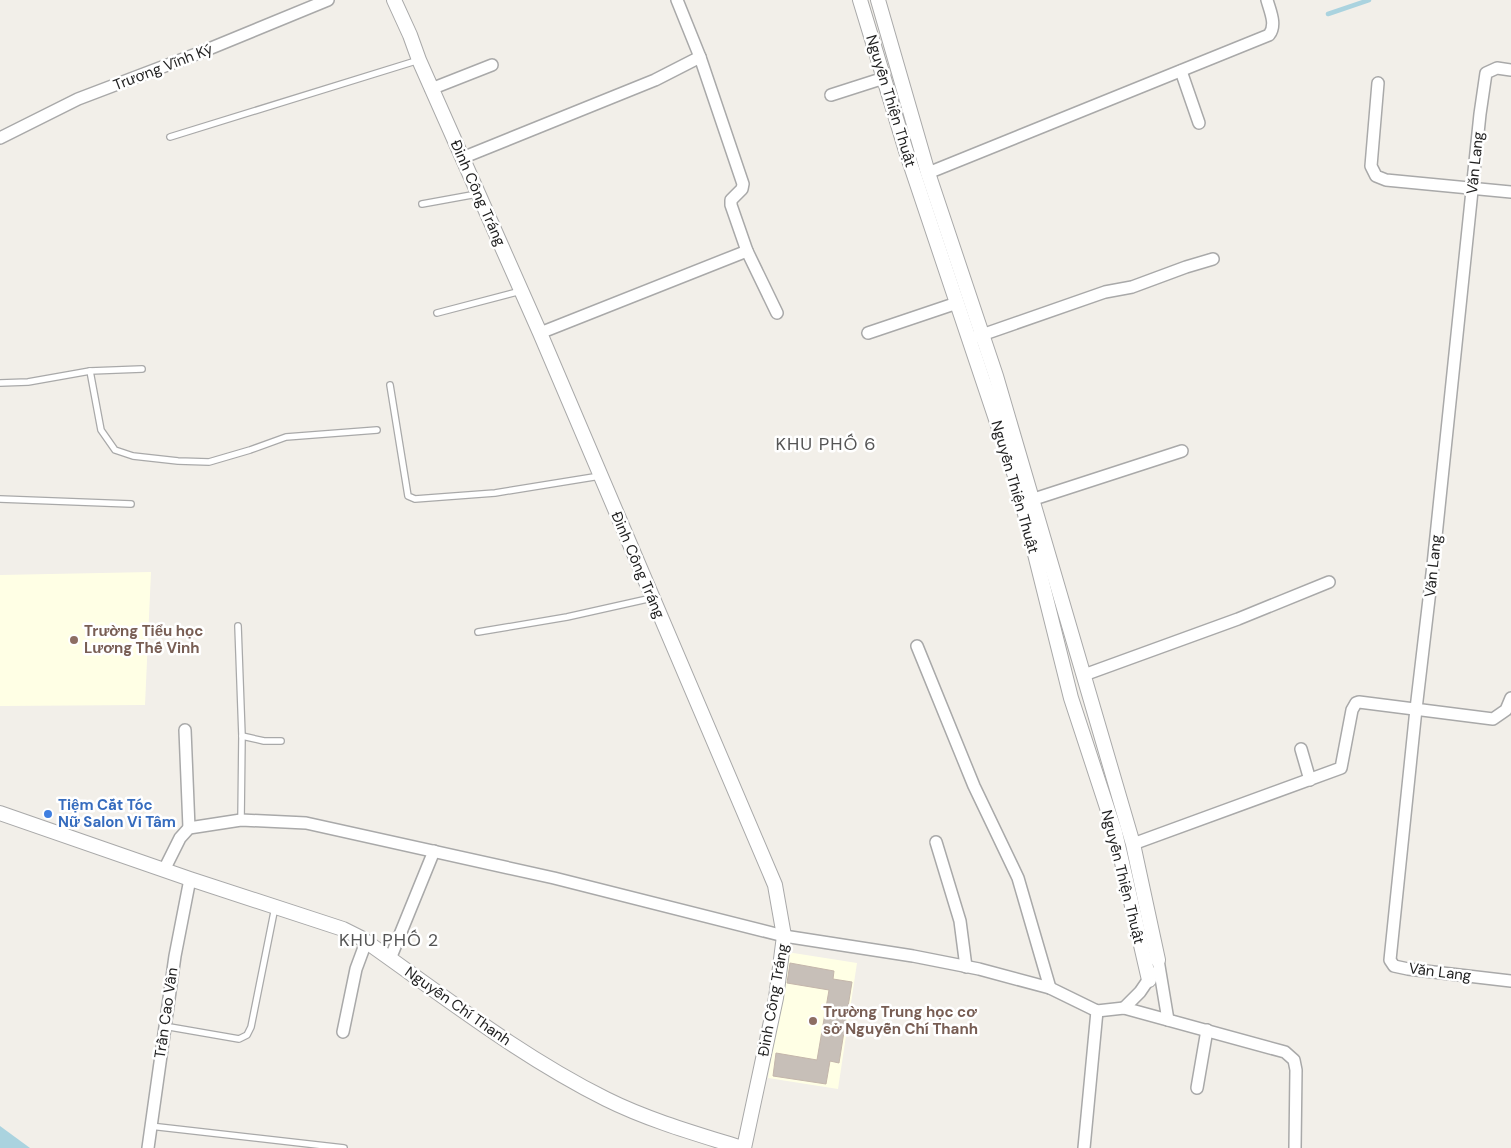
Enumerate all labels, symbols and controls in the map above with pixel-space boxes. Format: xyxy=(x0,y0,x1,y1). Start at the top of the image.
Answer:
street label: Nguyễn Thiện Thuật xyxy=(861,32,921,170)
street label: Trương Vĩnh Ký xyxy=(110,39,216,95)
street label: Văn Lang xyxy=(1462,131,1488,195)
street label: Đinh Công Tráng xyxy=(446,137,510,249)
street label: Nguyễn Thiện Thuật xyxy=(986,418,1044,556)
district label: KHU PHỐ 6 xyxy=(775,432,877,456)
street label: Đinh Công Tráng xyxy=(606,508,670,622)
street label: Văn Lang xyxy=(1420,534,1446,598)
place label: Trường Tiểu học Lương Thế Vinh xyxy=(84,621,203,658)
marker: Trường Tiểu học Lương Thế Vinh xyxy=(68,634,80,646)
place label: Tiệm Cắt Tóc Nữ Salon Vi Tâm xyxy=(58,795,176,832)
marker: Tiệm Cắt Tóc Nữ Salon Vi Tâm xyxy=(42,808,54,820)
street label: Nguyễn Thiện Thuật xyxy=(1097,808,1149,946)
district label: KHU PHỐ 2 xyxy=(339,928,439,952)
street label: Đinh Công Tráng xyxy=(753,942,793,1058)
street label: Văn Lang xyxy=(1408,958,1472,986)
street label: Nguyễn Chí Thanh xyxy=(401,962,515,1050)
street label: Trần Cao Vân xyxy=(150,966,182,1060)
place label: Trường Trung học cơ sở Nguyễn Chí Thanh xyxy=(823,1002,978,1039)
marker: Trường Trung học cơ sở Nguyễn Chí Thanh xyxy=(807,1015,819,1027)

